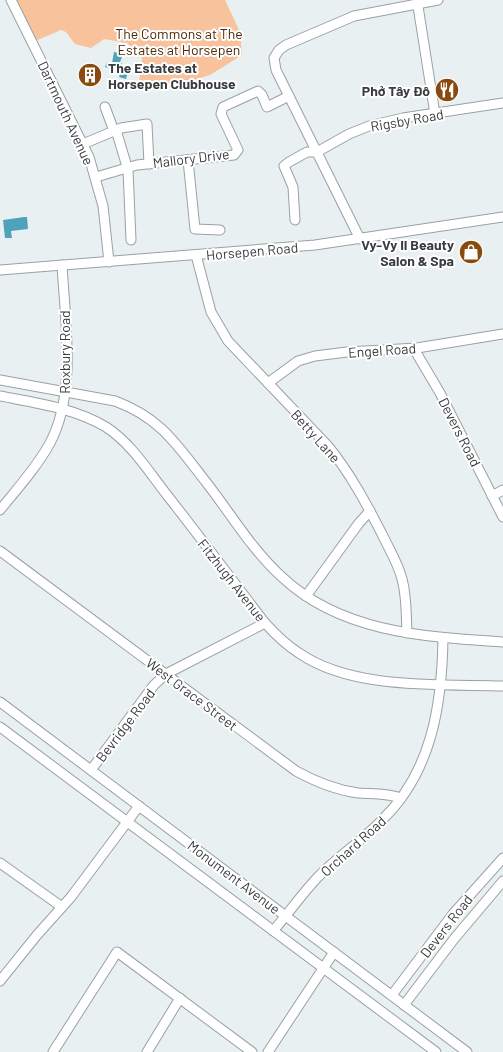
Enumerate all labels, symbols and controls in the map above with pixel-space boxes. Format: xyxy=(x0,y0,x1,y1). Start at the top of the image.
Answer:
park label: The Commons at The Estates at Horsepen xyxy=(115,25,243,58)
street label: Dartmouth Avenue xyxy=(34,58,98,168)
place label: The Estates at Horsepen Clubhouse xyxy=(108,59,236,92)
building icon: The Estates at Horsepen Clubhouse xyxy=(77,62,103,88)
restaurant icon: Phở Tây Đô xyxy=(434,77,460,103)
place label: Phở Tây Đô xyxy=(362,82,430,99)
street label: Rigsby Road xyxy=(369,105,445,135)
street label: Mallory Drive xyxy=(152,145,230,171)
place label: Vy-Vy II Beauty Salon & Spa xyxy=(361,236,454,269)
street label: Horsepen Road xyxy=(205,239,299,263)
shop icon: Vy-Vy II Beauty Salon & Spa xyxy=(458,239,484,265)
street label: Roxbury Road xyxy=(56,310,73,394)
street label: Engel Road xyxy=(348,339,416,361)
street label: Devers Road xyxy=(435,395,485,469)
street label: Betty Lane xyxy=(288,406,344,466)
street label: Fitzhugh Avenue xyxy=(194,535,270,625)
street label: West Grace Street xyxy=(143,654,241,734)
street label: Bevridge Road xyxy=(92,685,158,765)
street label: Orchard Road xyxy=(317,812,389,880)
street label: Monument Avenue xyxy=(184,837,284,917)
street label: Devers Road xyxy=(416,891,476,961)

